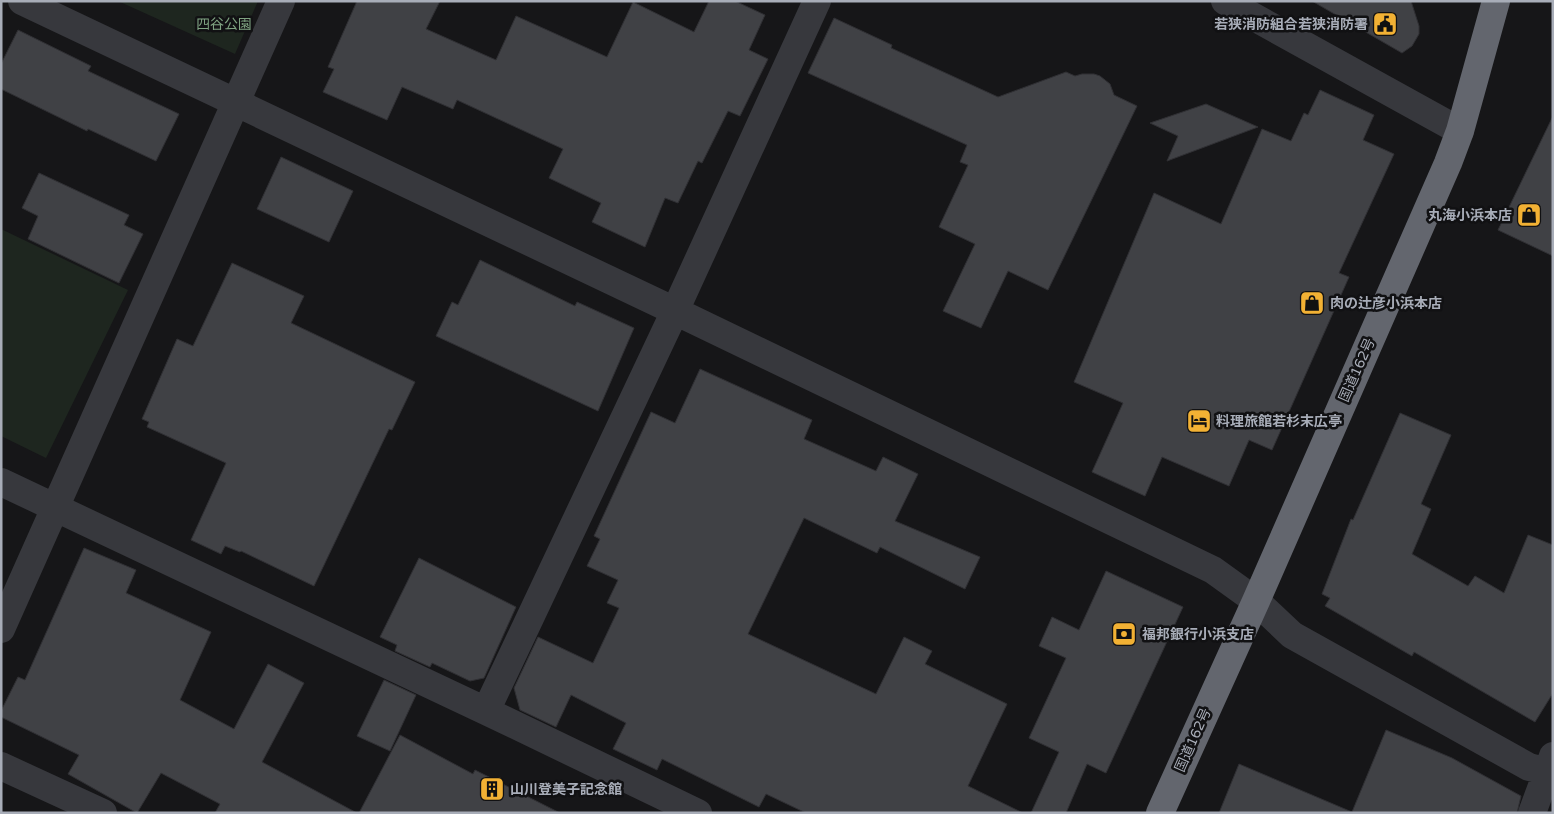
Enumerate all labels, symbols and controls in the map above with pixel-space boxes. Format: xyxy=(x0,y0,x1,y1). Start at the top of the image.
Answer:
public building icon: 若狭消防組合若狭消防署 xyxy=(1372,11,1398,37)
park label: 四谷公園 xyxy=(196,16,252,33)
place label: 若狭消防組合若狭消防署 xyxy=(1214,16,1368,33)
shop icon: 丸海小浜本店 xyxy=(1516,202,1542,228)
place label: 丸海小浜本店 xyxy=(1428,207,1512,224)
shop icon: 肉の辻彦小浜本店 xyxy=(1299,290,1325,316)
place label: 肉の辻彦小浜本店 xyxy=(1330,295,1442,312)
street label: 国道162号 xyxy=(1335,335,1379,405)
hotel icon: 料理旅館若杉末広亭 xyxy=(1186,408,1212,434)
place label: 料理旅館若杉末広亭 xyxy=(1216,413,1342,430)
bank icon: 福邦銀行小浜支店 xyxy=(1111,621,1137,647)
place label: 福邦銀行小浜支店 xyxy=(1142,626,1254,643)
street label: 国道162号 xyxy=(1171,705,1215,775)
building icon: 山川登美子記念館 xyxy=(479,776,505,802)
place label: 山川登美子記念館 xyxy=(510,781,622,798)

